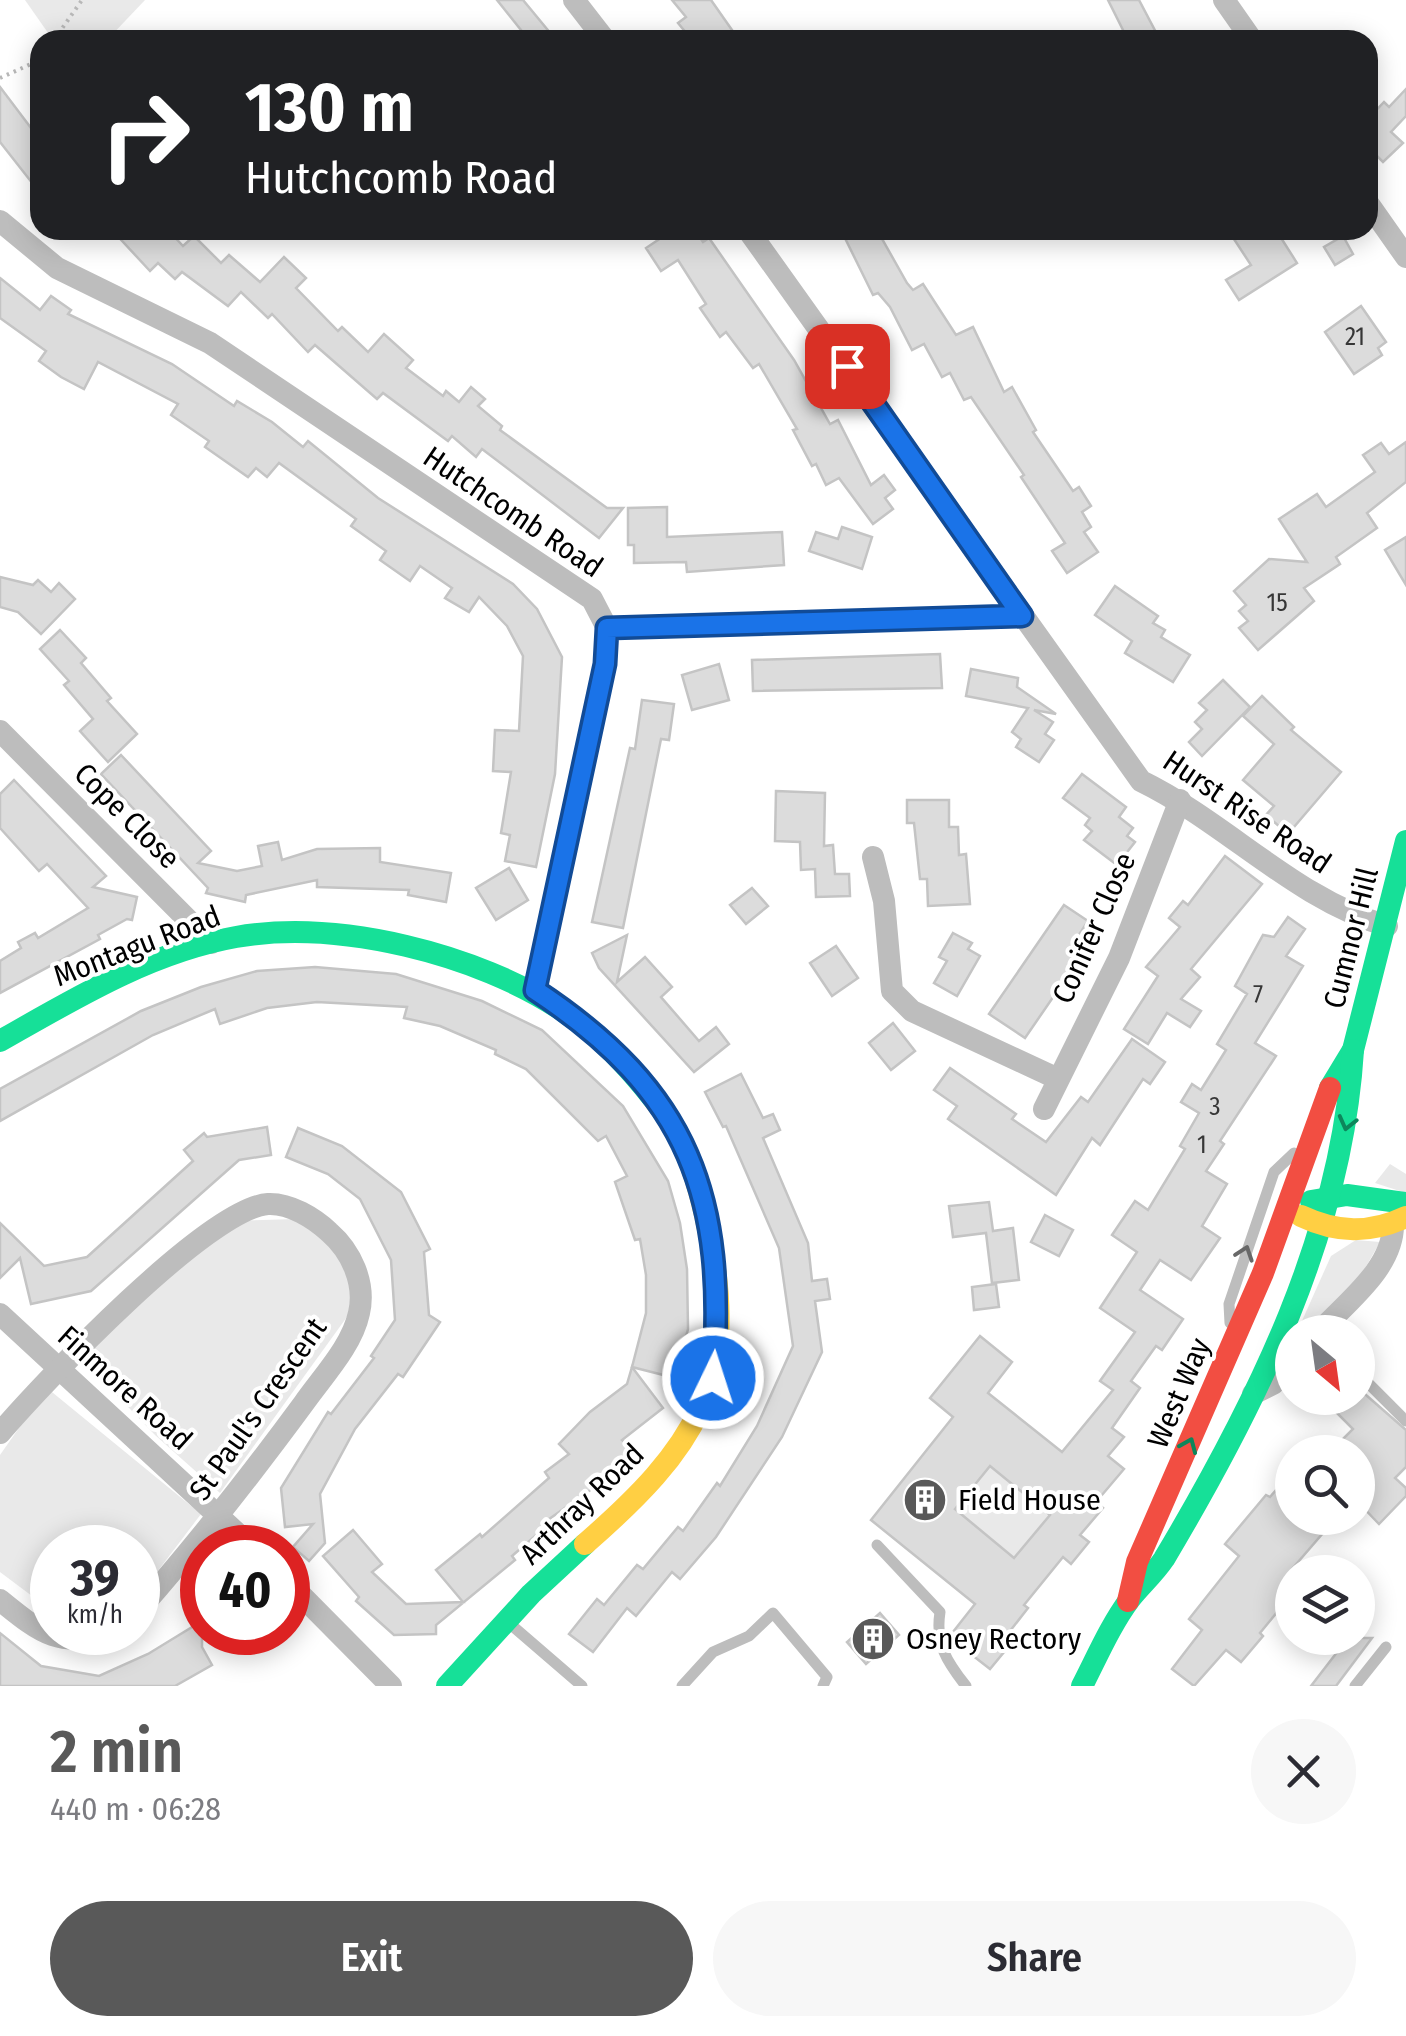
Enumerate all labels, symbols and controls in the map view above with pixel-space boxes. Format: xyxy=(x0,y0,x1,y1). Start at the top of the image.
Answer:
text: 130 m xyxy=(245,66,414,150)
icon: right xyxy=(80,70,210,200)
text: Hutchcomb Road xyxy=(245,151,557,205)
house number: 21 xyxy=(1345,322,1365,352)
pin xyxy=(805,324,890,409)
icon: arrive xyxy=(820,339,875,394)
street label: Hutchcomb Road xyxy=(417,439,609,585)
house number: 15 xyxy=(1266,588,1288,618)
street label: Hurst Rise Road xyxy=(1156,743,1338,881)
street label: Cope Close xyxy=(67,756,187,876)
street label: Conifer Close xyxy=(1045,847,1143,1009)
street label: Cumnor Hill xyxy=(1316,864,1386,1012)
street label: Montagu Road xyxy=(49,898,225,994)
house number: 7 xyxy=(1253,980,1263,1010)
house number: 3 xyxy=(1209,1092,1221,1122)
one-way arrow xyxy=(1338,1114,1359,1131)
house number: 1 xyxy=(1197,1130,1207,1160)
one-way arrow xyxy=(1233,1245,1254,1262)
street label: St Paul's Crescent xyxy=(182,1311,334,1507)
north arrow xyxy=(1275,1315,1375,1415)
map controls xyxy=(1275,1315,1375,1655)
street label: Finmore Road xyxy=(50,1318,200,1458)
position arrow xyxy=(661,1326,765,1430)
street label: West Way xyxy=(1140,1332,1218,1453)
button: search xyxy=(1275,1435,1375,1535)
street label: Arthray Road xyxy=(513,1436,651,1572)
one-way arrow xyxy=(1177,1437,1197,1455)
building icon: Field House xyxy=(902,1477,948,1523)
place label: Field House xyxy=(958,1482,1101,1518)
speed limit sign: 40 xyxy=(180,1525,310,1655)
text: 39 xyxy=(70,1548,120,1608)
button: layers xyxy=(1275,1555,1375,1655)
text: km/h xyxy=(67,1600,123,1630)
building icon: Osney Rectory xyxy=(850,1616,896,1662)
place label: Osney Rectory xyxy=(906,1621,1082,1657)
text: 2 min xyxy=(50,1716,183,1788)
button: close xyxy=(1251,1719,1356,1824)
text: 440 m · 06:28 xyxy=(50,1790,221,1828)
button: Exit xyxy=(50,1901,693,2016)
button: Share xyxy=(713,1901,1356,2016)

